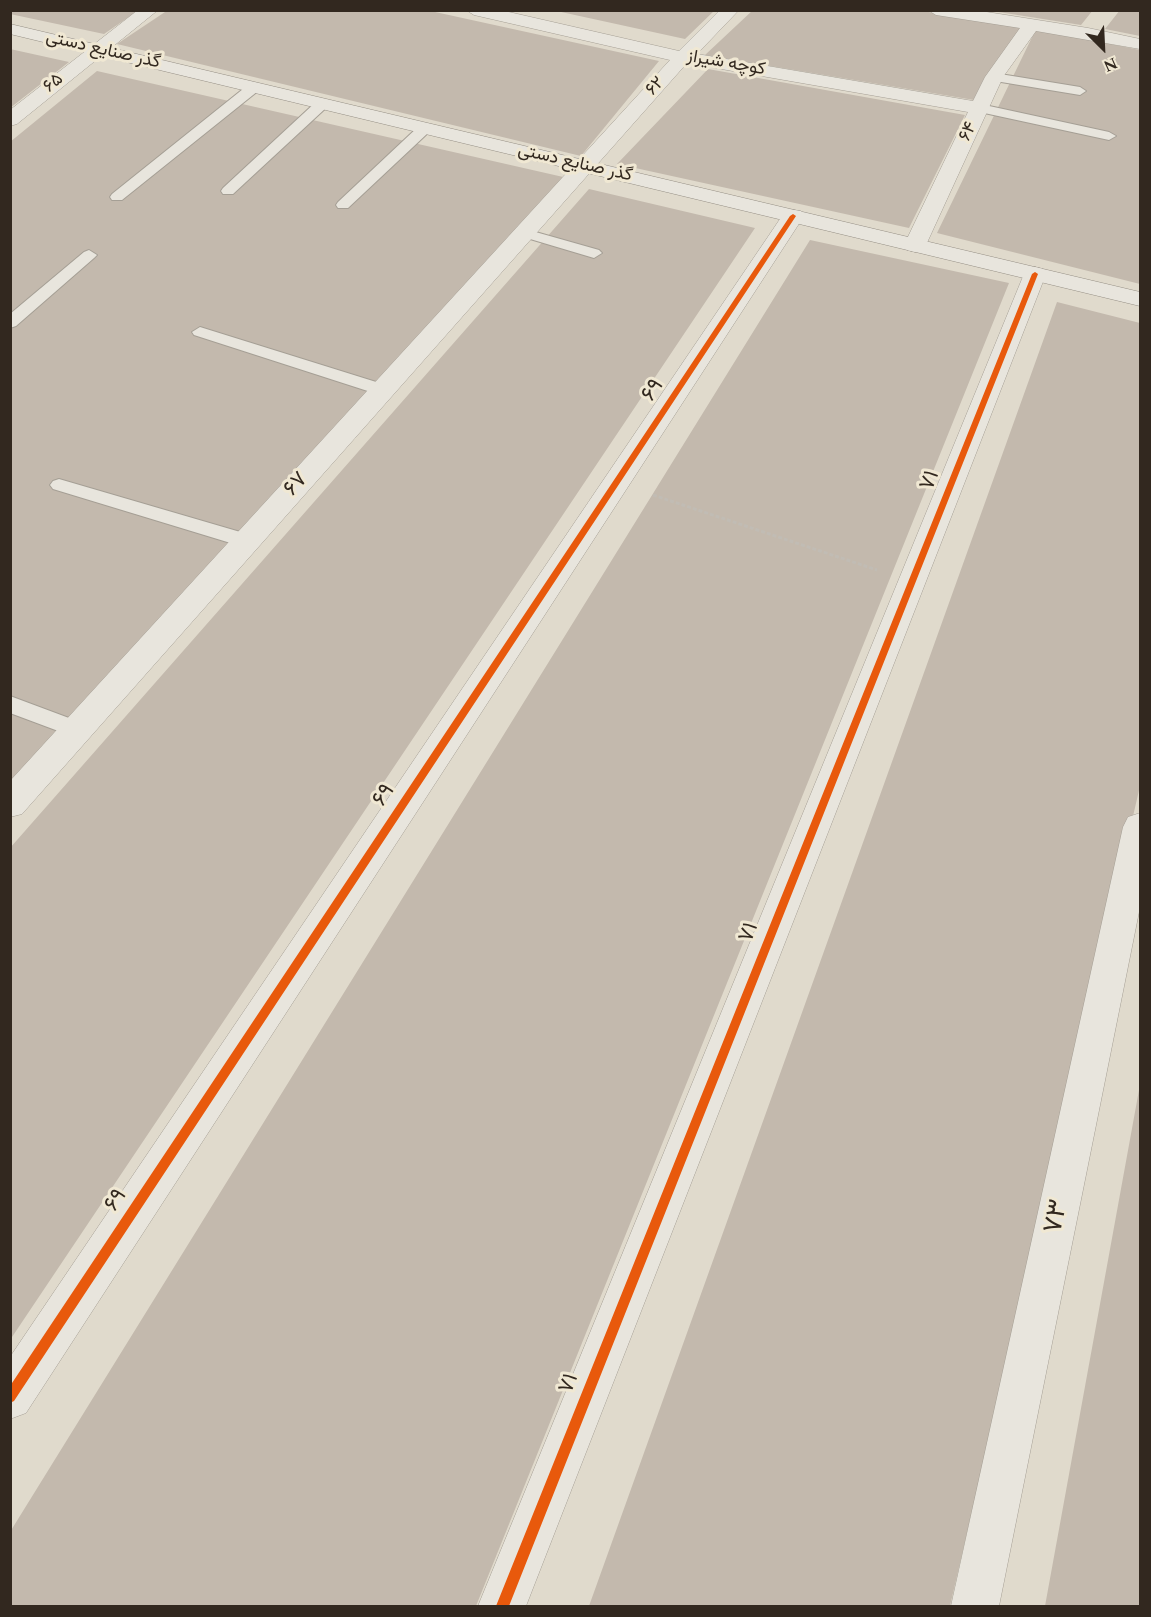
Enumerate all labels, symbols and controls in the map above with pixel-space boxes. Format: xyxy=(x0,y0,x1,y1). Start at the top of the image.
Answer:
north arrow xyxy=(1073,18,1133,78)
street label: گذر صنایع دستی xyxy=(44,27,162,75)
street label: کوچه شیراز xyxy=(685,46,767,82)
text: N xyxy=(1099,51,1121,78)
street label: ۶۵ xyxy=(40,70,68,98)
street label: ۶۲ xyxy=(642,73,670,101)
street label: ۶۴ xyxy=(955,119,983,145)
street label: گذر صنایع دستی xyxy=(516,140,634,188)
street label: ۶۹ xyxy=(637,375,671,407)
street label: ۶۷ xyxy=(279,467,315,503)
street label: ۷۱ xyxy=(915,467,947,495)
street label: ۶۹ xyxy=(368,780,402,812)
street label: ۷۱ xyxy=(734,919,766,947)
street label: ۶۹ xyxy=(100,1185,134,1217)
street label: ۷۳ xyxy=(1039,1197,1077,1237)
street label: ۷۱ xyxy=(554,1370,586,1398)

